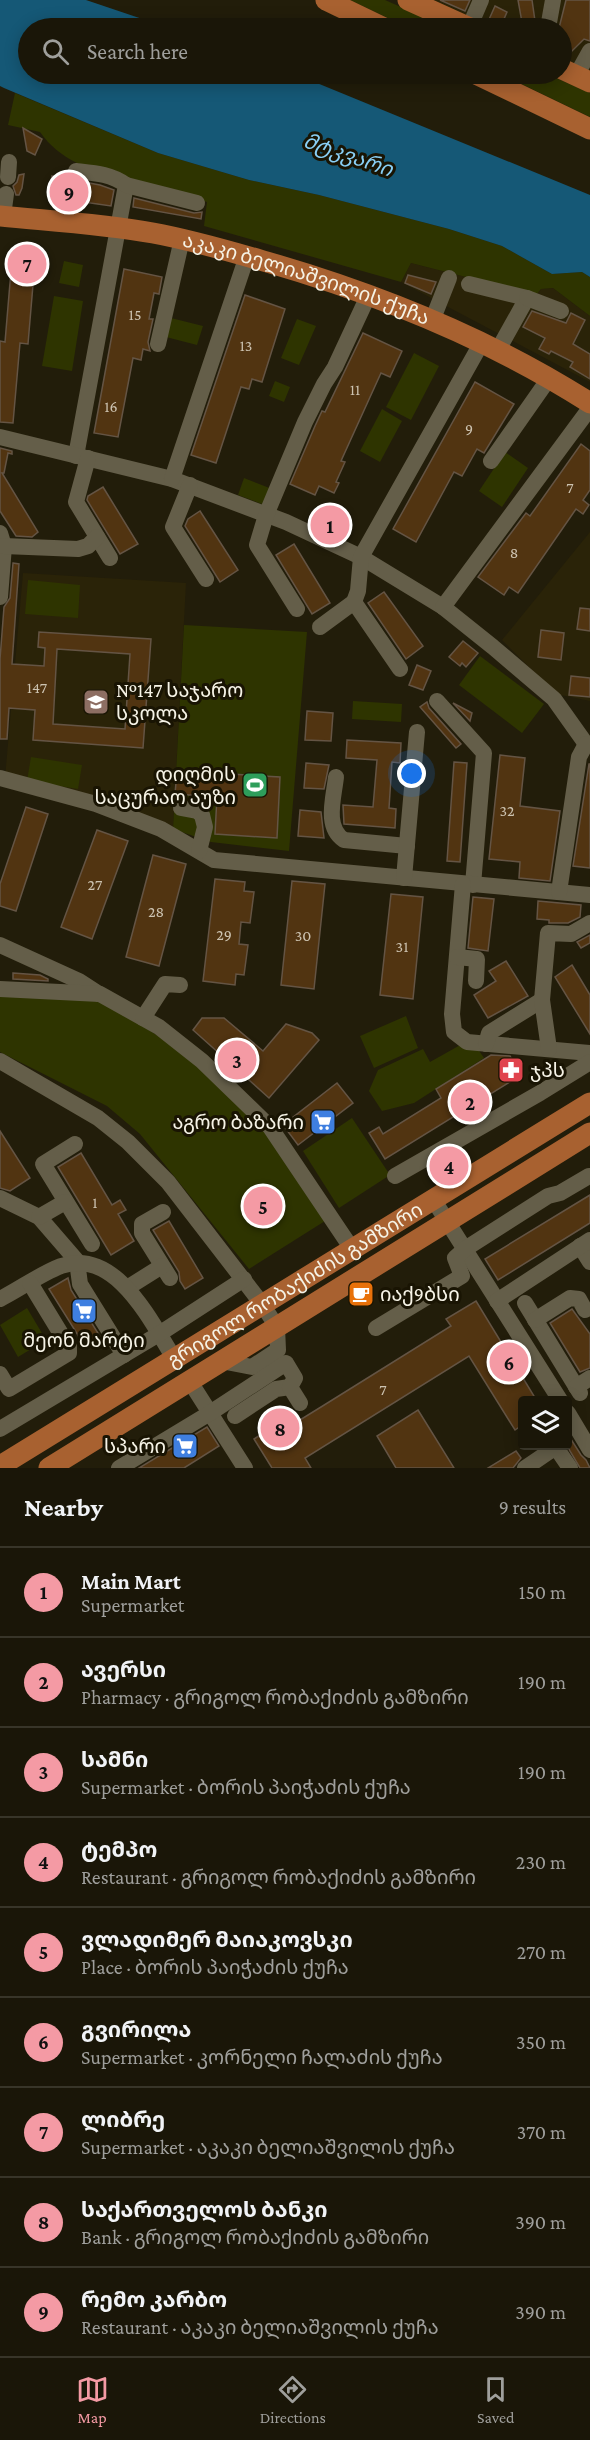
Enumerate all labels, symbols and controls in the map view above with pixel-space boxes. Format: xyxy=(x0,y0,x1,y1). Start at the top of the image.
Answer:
search box xyxy=(18,18,572,84)
icon: search xyxy=(39,35,72,68)
text: Search here xyxy=(87,39,188,64)
water label: მტკვარი xyxy=(300,129,397,183)
pin: 9 xyxy=(50,170,88,214)
street label: აკაკი ბელიაშვილის ქუჩა xyxy=(181,229,433,329)
pin: 7 xyxy=(8,242,46,286)
house number: 15 xyxy=(129,306,141,323)
house number: 13 xyxy=(240,337,252,354)
house number: 11 xyxy=(350,381,360,398)
house number: 16 xyxy=(104,398,118,415)
house number: 9 xyxy=(465,420,473,437)
house number: 7 xyxy=(566,479,574,496)
pin: 1 xyxy=(310,502,350,548)
house number: 8 xyxy=(510,544,518,561)
house number: 147 xyxy=(27,679,48,696)
place label: №147 საჯარო სკოლა xyxy=(116,679,243,726)
school or university icon: №147 საჯარო სკოლა xyxy=(81,687,111,717)
your location xyxy=(397,759,426,788)
place label: დიღმის საცურაო აუზი xyxy=(94,763,236,809)
sports icon: დიღმის საცურაო აუზი xyxy=(240,770,270,800)
house number: 32 xyxy=(499,802,515,819)
house number: 27 xyxy=(88,876,103,893)
house number: 28 xyxy=(148,903,164,920)
house number: 29 xyxy=(216,926,232,943)
house number: 30 xyxy=(295,927,311,944)
house number: 31 xyxy=(396,938,408,955)
pin: 3 xyxy=(218,1038,256,1082)
pharmacy icon: ჯპს xyxy=(496,1055,526,1085)
place label: ჯპს xyxy=(530,1059,565,1082)
pin: 2 xyxy=(450,1080,490,1124)
supermarket icon: აგრო ბაზარი xyxy=(308,1107,338,1137)
place label: აგრო ბაზარი xyxy=(172,1111,304,1134)
pin: 4 xyxy=(430,1144,468,1188)
pin: 5 xyxy=(244,1184,282,1228)
house number: 1 xyxy=(92,1194,98,1211)
street label: გრიგოლ რობაქიძის გამზირი xyxy=(163,1198,426,1372)
cafe icon: იაქ9ბსი xyxy=(346,1279,376,1309)
place label: იაქ9ბსი xyxy=(380,1283,460,1306)
supermarket icon: მეონ მარტი xyxy=(69,1296,99,1326)
place label: მეონ მარტი xyxy=(23,1329,145,1352)
pin: 6 xyxy=(490,1340,528,1384)
house number: 7 xyxy=(379,1381,387,1398)
map controls xyxy=(518,1396,572,1450)
button: layers xyxy=(518,1396,572,1450)
pin: 8 xyxy=(260,1406,300,1450)
supermarket icon: სპარი xyxy=(170,1431,200,1461)
place label: სპარი xyxy=(104,1435,166,1457)
text: Nearby xyxy=(24,1493,103,1522)
text: 9 results xyxy=(499,1496,566,1518)
text: Main Mart xyxy=(81,1569,181,1594)
text: 1 xyxy=(40,1581,47,1603)
text: 150 m xyxy=(519,1581,566,1603)
text: Supermarket xyxy=(81,1594,184,1616)
text: ავერსი xyxy=(81,1657,166,1682)
text: 2 xyxy=(38,1671,49,1693)
text: 190 m xyxy=(518,1671,566,1693)
text: Pharmacy · გრიგოლ რობაქიძის გამზირი xyxy=(81,1686,469,1708)
text: სამნი xyxy=(81,1747,148,1772)
text: 3 xyxy=(39,1761,48,1783)
text: 190 m xyxy=(518,1761,566,1783)
text: Supermarket · ბორის პაიჭაძის ქუჩა xyxy=(81,1776,411,1798)
text: ტემპო xyxy=(81,1837,157,1862)
text: 4 xyxy=(38,1851,49,1873)
text: 230 m xyxy=(516,1851,566,1873)
text: Restaurant · გრიგოლ რობაქიძის გამზირი xyxy=(81,1866,476,1888)
text: ვლადიმერ მაიაკოვსკი xyxy=(81,1927,353,1952)
text: 5 xyxy=(39,1941,48,1963)
text: 270 m xyxy=(517,1941,566,1963)
text: Place · ბორის პაიჭაძის ქუჩა xyxy=(81,1956,349,1978)
text: გვირილა xyxy=(81,2017,191,2042)
text: 6 xyxy=(38,2031,49,2053)
text: 350 m xyxy=(516,2031,566,2053)
text: Supermarket · კორნელი ჩალაძის ქუჩა xyxy=(81,2046,443,2068)
text: ლიბრე xyxy=(81,2107,165,2132)
text: 7 xyxy=(39,2121,48,2143)
text: 370 m xyxy=(517,2121,566,2143)
text: Supermarket · აკაკი ბელიაშვილის ქუჩა xyxy=(81,2136,455,2158)
text: საქართველოს ბანკი xyxy=(81,2197,328,2222)
text: 8 xyxy=(38,2211,49,2233)
text: 390 m xyxy=(515,2211,566,2233)
text: Bank · გრიგოლ რობაქიძის გამზირი xyxy=(81,2226,429,2248)
text: რემო კარბო xyxy=(81,2287,227,2312)
text: 9 xyxy=(38,2301,49,2323)
text: 390 m xyxy=(515,2301,566,2323)
text: Restaurant · აკაკი ბელიაშვილის ქუჩა xyxy=(81,2316,439,2338)
tab: Map xyxy=(76,2373,109,2426)
tab: Directions xyxy=(260,2373,326,2426)
tab: Saved xyxy=(477,2373,514,2426)

